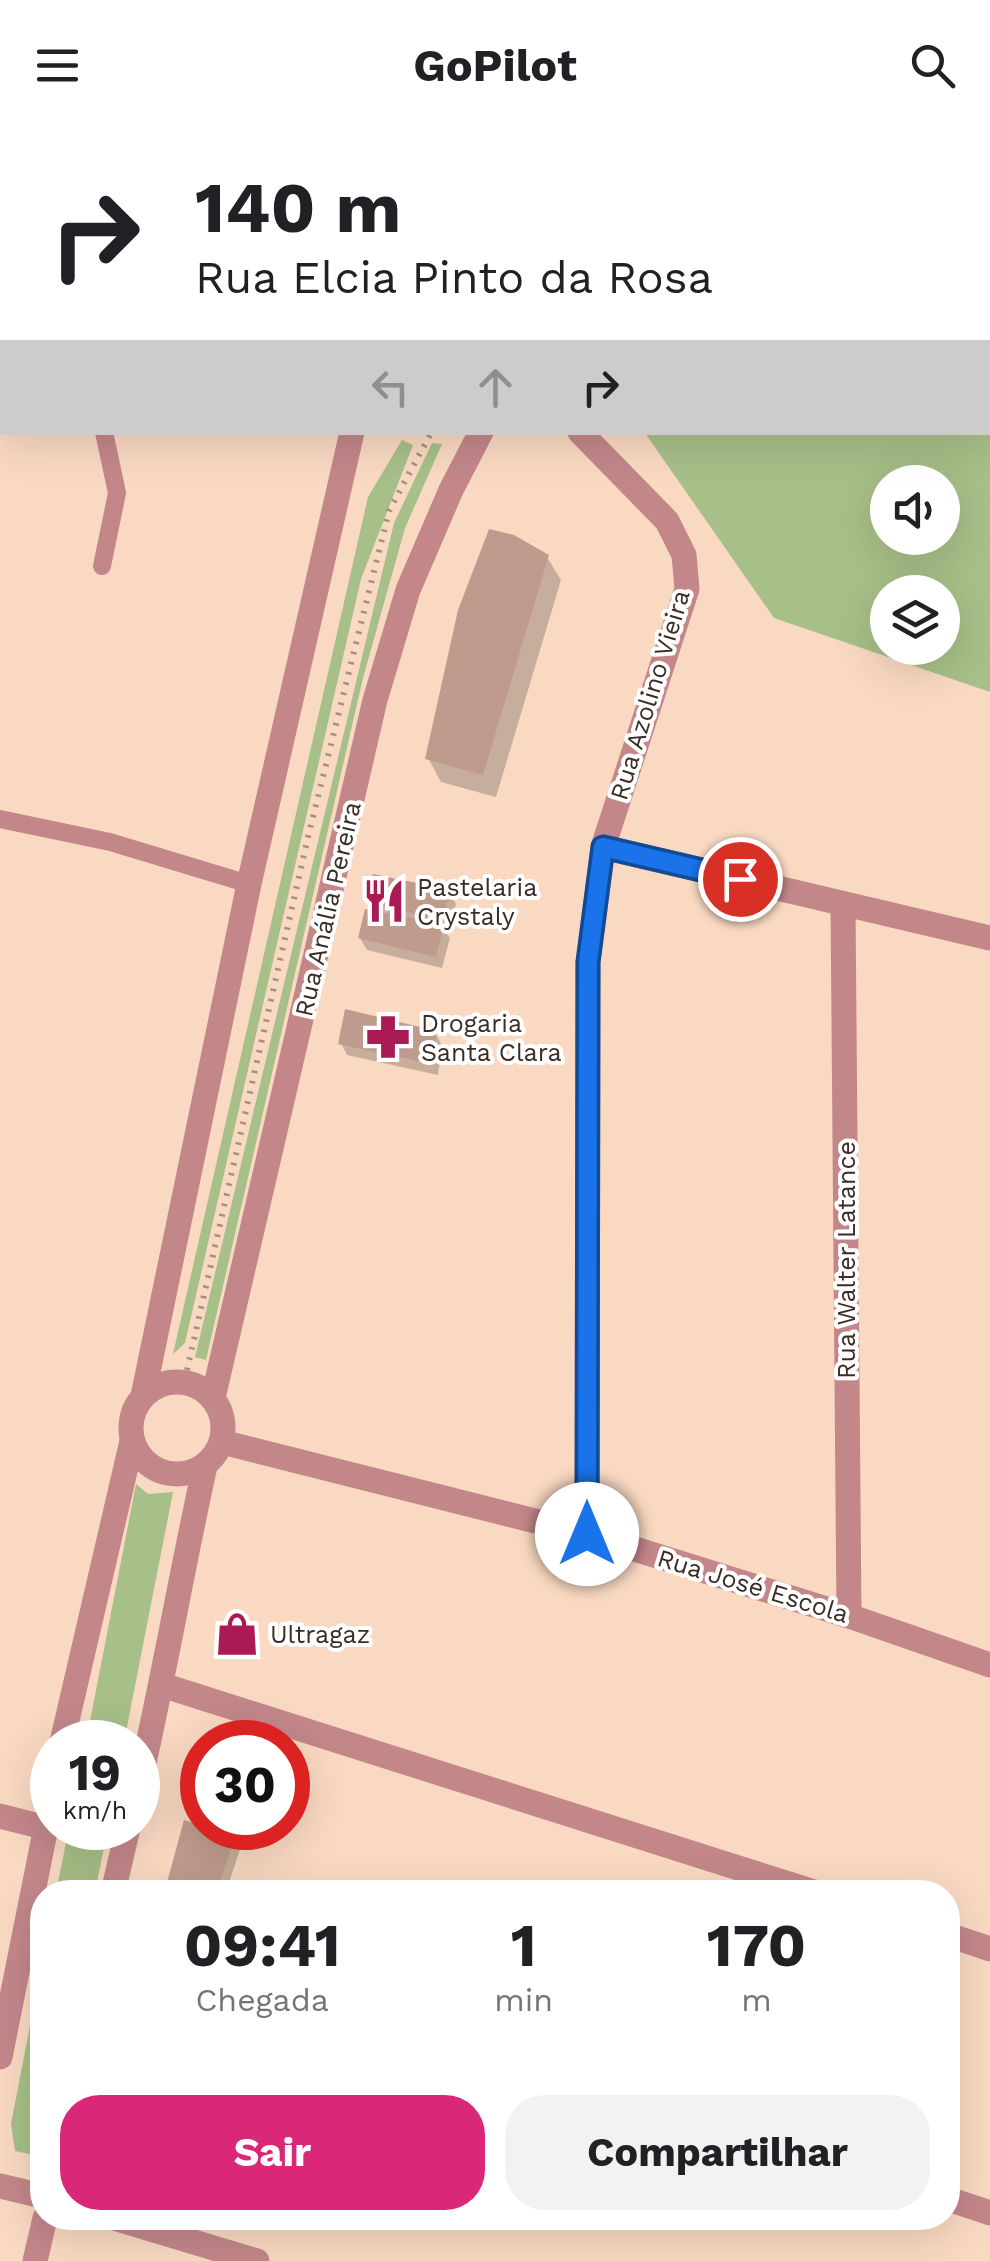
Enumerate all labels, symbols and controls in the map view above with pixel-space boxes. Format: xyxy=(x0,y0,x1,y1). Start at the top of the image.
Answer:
icon: menu xyxy=(30,38,85,93)
icon: search xyxy=(905,38,960,93)
text: GoPilot xyxy=(413,39,577,92)
text: 140 m xyxy=(195,167,401,249)
icon: right xyxy=(30,170,160,300)
text: Rua Elcia Pinto da Rosa xyxy=(195,251,713,304)
icon: left xyxy=(363,360,418,415)
icon: ahead xyxy=(468,360,523,415)
icon: right xyxy=(573,360,628,415)
map controls xyxy=(870,465,960,665)
button: sound xyxy=(870,465,960,555)
button: layers xyxy=(870,575,960,665)
street label: Rua Azolino Vieira xyxy=(604,587,696,803)
street label: Rua Anália Pereira xyxy=(289,799,367,1019)
pin xyxy=(698,837,783,922)
icon: arrive xyxy=(713,852,768,907)
place label: Pastelaria Crystaly xyxy=(417,873,537,931)
restaurant icon: Pastelaria Crystaly xyxy=(360,877,408,925)
place label: Drogaria Santa Clara xyxy=(421,1009,562,1067)
pharmacy icon: Drogaria Santa Clara xyxy=(364,1013,412,1061)
street label: Rua Walter Latance xyxy=(832,1141,861,1379)
position arrow xyxy=(535,1482,639,1586)
street label: Rua José Escola xyxy=(654,1543,852,1629)
shop icon: Ultragaz xyxy=(213,1610,261,1658)
place label: Ultragaz xyxy=(270,1620,370,1649)
speed limit sign: 30 xyxy=(180,1720,310,1850)
text: 19 xyxy=(69,1743,121,1802)
text: km/h xyxy=(63,1796,127,1825)
text: 09:41 xyxy=(184,1910,341,1981)
text: 1 xyxy=(511,1910,537,1981)
text: 170 xyxy=(707,1910,806,1981)
text: Chegada xyxy=(195,1981,329,2019)
text: min xyxy=(494,1981,553,2019)
text: m xyxy=(741,1981,772,2019)
button: Sair xyxy=(60,2095,485,2210)
button: Compartilhar xyxy=(505,2095,930,2210)

